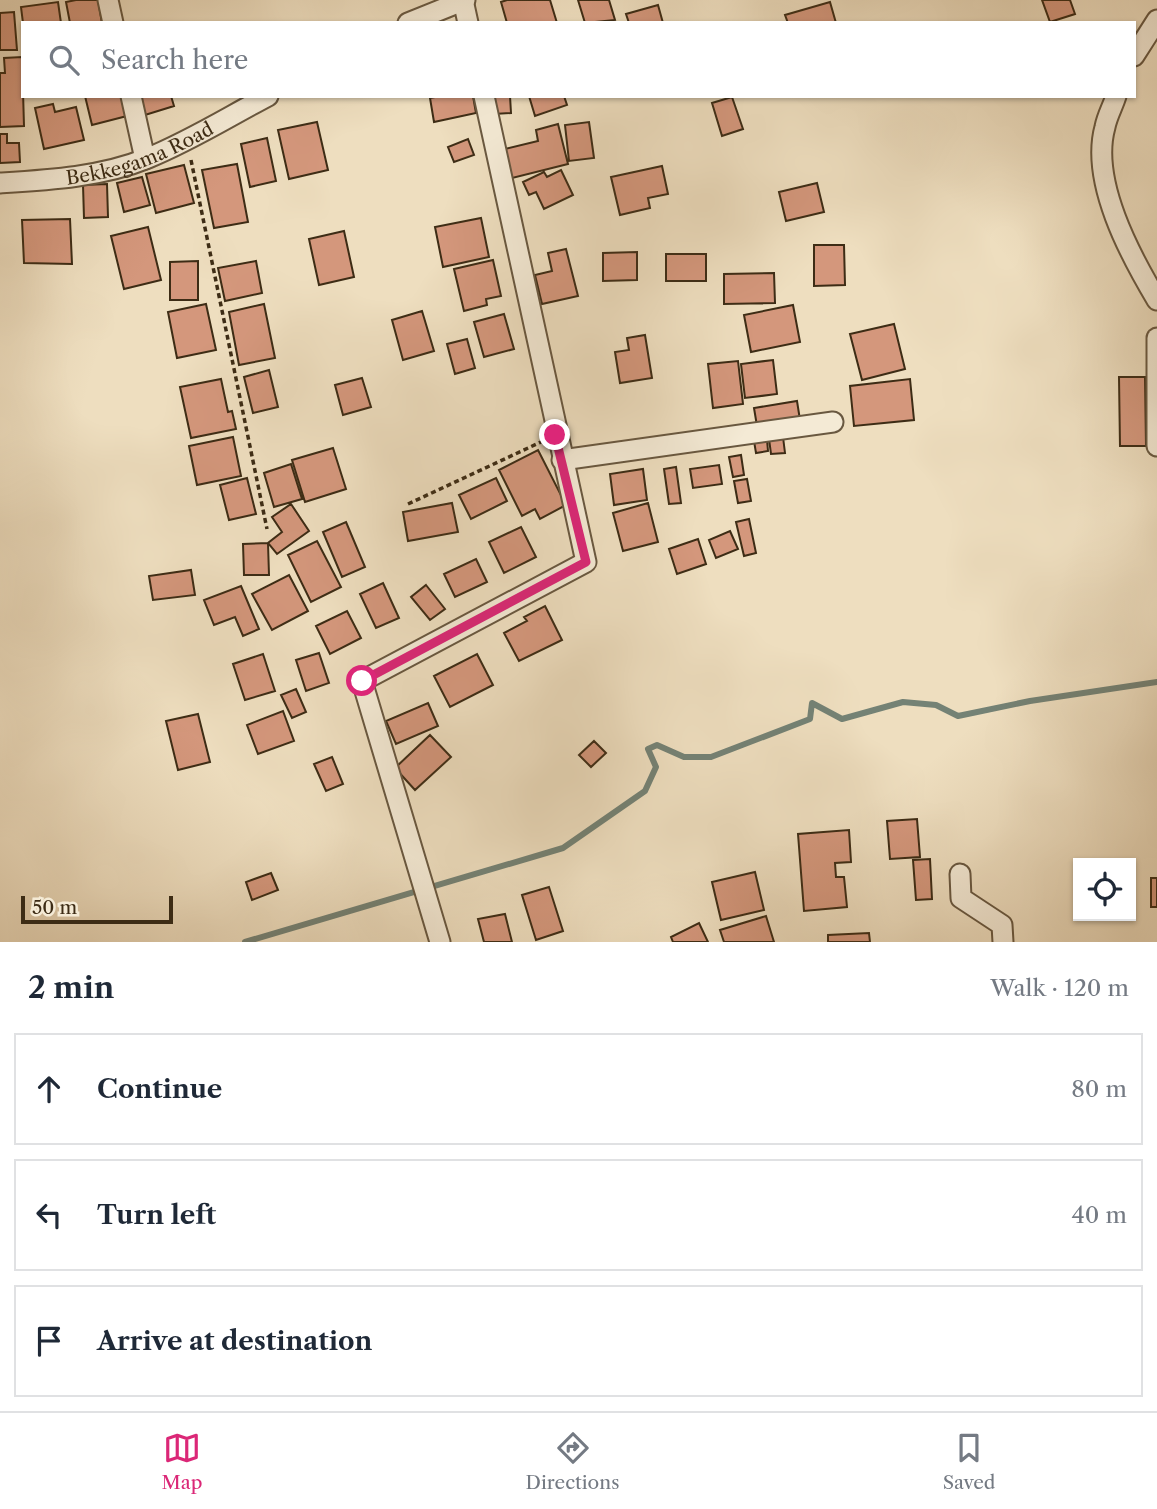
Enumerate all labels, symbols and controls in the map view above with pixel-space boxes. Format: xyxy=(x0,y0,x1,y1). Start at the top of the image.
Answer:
search box xyxy=(21,21,1136,98)
icon: search xyxy=(45,41,83,79)
text: Search here xyxy=(101,44,248,76)
street label: Bekkegama Road xyxy=(65,117,218,190)
route end xyxy=(539,419,570,450)
route start xyxy=(346,665,377,696)
map controls xyxy=(1073,858,1136,921)
button: locate xyxy=(1073,858,1136,921)
scale bar xyxy=(21,893,173,925)
text: 50 m xyxy=(32,896,77,919)
text: 2 min xyxy=(28,969,114,1006)
text: Walk · 120 m xyxy=(990,974,1129,1002)
icon: ahead xyxy=(30,1070,68,1108)
text: Continue xyxy=(97,1073,222,1105)
text: 80 m xyxy=(1071,1075,1127,1103)
icon: left xyxy=(30,1196,68,1234)
text: Turn left xyxy=(97,1199,216,1231)
text: 40 m xyxy=(1072,1201,1127,1229)
icon: arrive xyxy=(30,1322,68,1360)
text: Arrive at destination xyxy=(97,1325,372,1357)
tab: Map xyxy=(162,1429,202,1494)
tab: Directions xyxy=(526,1429,619,1494)
tab: Saved xyxy=(943,1429,995,1494)

